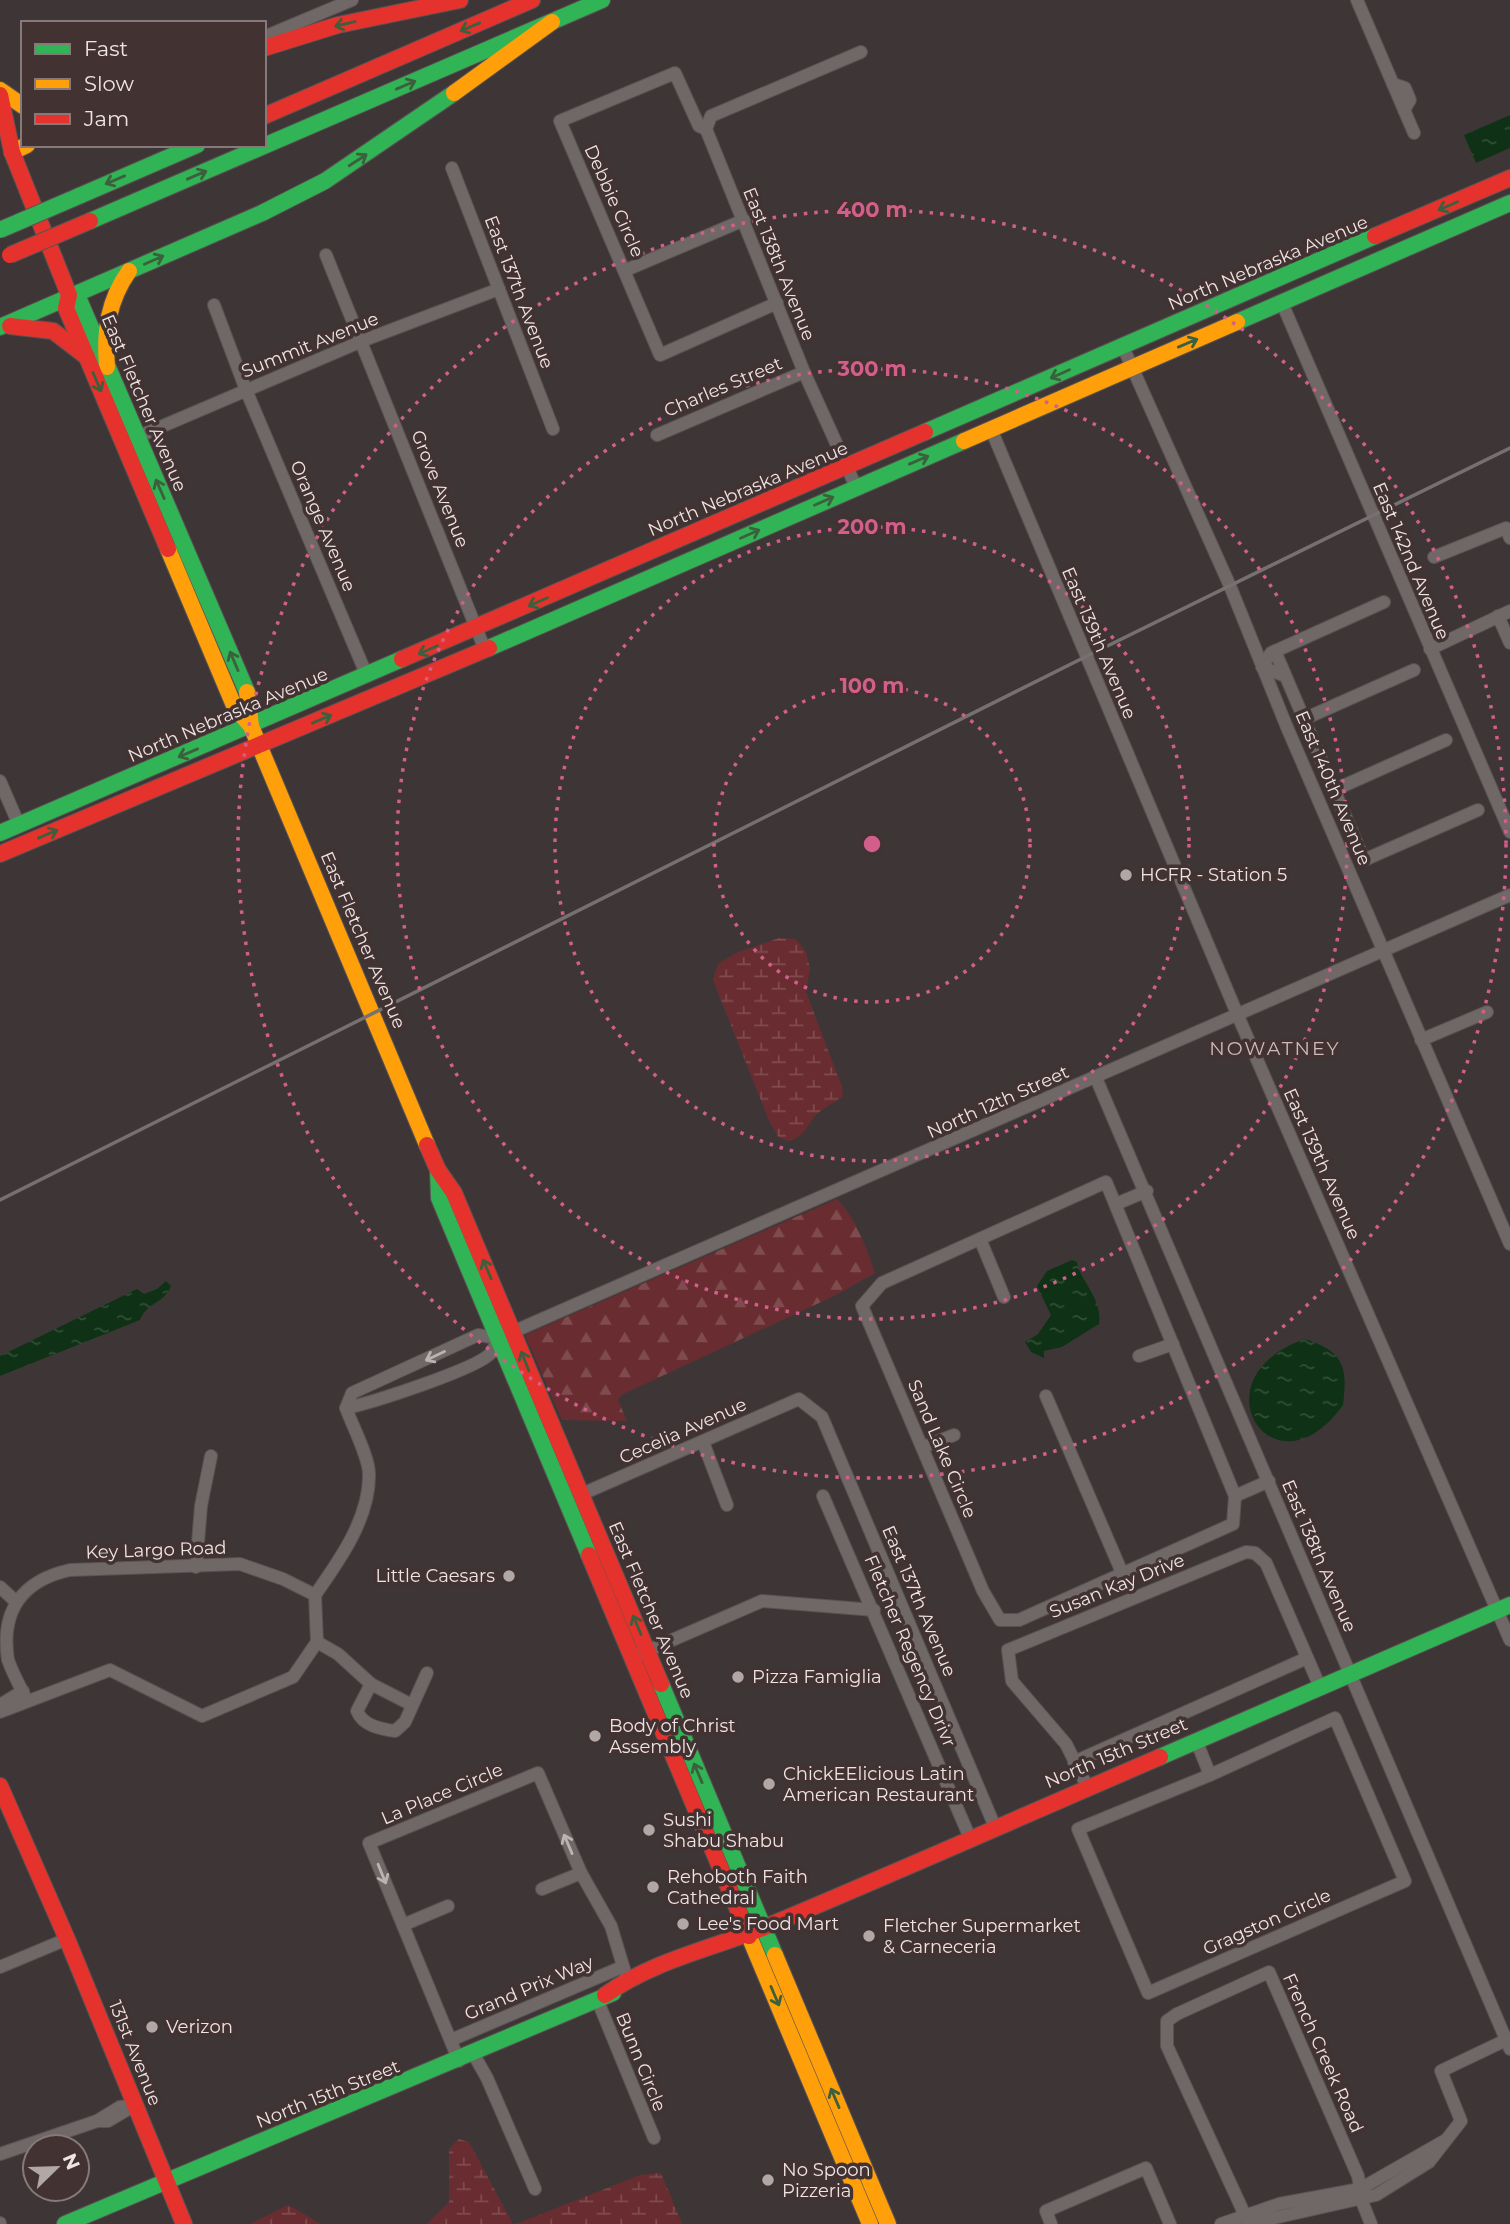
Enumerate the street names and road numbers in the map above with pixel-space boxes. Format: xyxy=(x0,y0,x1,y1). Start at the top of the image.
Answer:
street label: Debbie Circle xyxy=(579,141,649,261)
street label: East 138th Avenue xyxy=(738,184,820,344)
street label: North Nebraska Avenue xyxy=(1165,211,1371,315)
street label: East 137th Avenue xyxy=(480,212,558,372)
street label: Summit Avenue xyxy=(238,307,382,383)
street label: East Fletcher Avenue xyxy=(97,311,191,495)
street label: Charles Street xyxy=(661,352,785,422)
street label: Grove Avenue xyxy=(406,427,474,551)
street label: North Nebraska Avenue xyxy=(645,437,851,541)
street label: Orange Avenue xyxy=(285,457,361,595)
street label: East 142nd Avenue xyxy=(1368,479,1454,643)
street label: East 139th Avenue xyxy=(1057,564,1141,723)
street label: North Nebraska Avenue xyxy=(125,663,331,767)
street label: East 140th Avenue xyxy=(1290,707,1376,869)
street label: East Fletcher Avenue xyxy=(316,848,410,1032)
street label: North 12th Street xyxy=(924,1061,1072,1143)
street label: East 139th Avenue xyxy=(1279,1085,1365,1243)
street label: Sand Lake Circle xyxy=(903,1376,981,1522)
street label: Cecelia Avenue xyxy=(616,1393,750,1469)
street label: East 138th Avenue xyxy=(1277,1476,1361,1636)
street label: East Fletcher Avenue xyxy=(604,1518,698,1702)
street label: East 137th Avenue xyxy=(877,1522,961,1680)
street label: Key Largo Road xyxy=(85,1537,227,1563)
street label: Susan Kay Drive xyxy=(1046,1549,1188,1623)
street label: Fletcher Regency Drivr xyxy=(860,1552,960,1750)
street label: North 15th Street xyxy=(1041,1713,1191,1793)
street label: La Place Circle xyxy=(378,1758,506,1830)
street label: Gragston Circle xyxy=(1200,1884,1334,1960)
street label: Grand Prix Way xyxy=(461,1951,597,2025)
street label: French Creek Road xyxy=(1278,1970,1368,2136)
street label: 131st Avenue xyxy=(104,1997,166,2109)
street label: Bunn Circle xyxy=(611,2009,671,2115)
street label: North 15th Street xyxy=(253,2055,403,2133)

